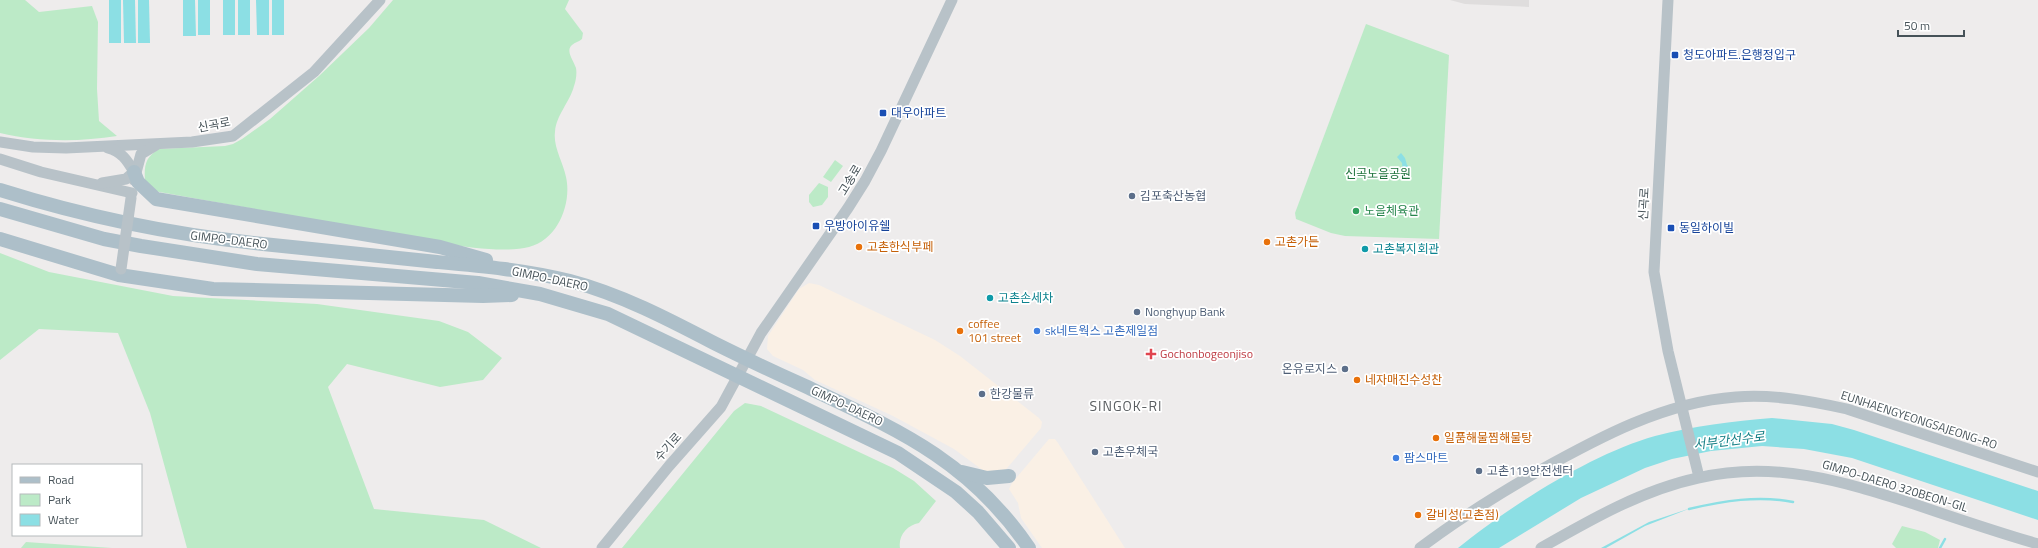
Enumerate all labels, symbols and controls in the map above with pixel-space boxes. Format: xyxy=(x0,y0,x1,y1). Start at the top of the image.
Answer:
scale bar xyxy=(1898,12,1964,38)
text: 50 m xyxy=(1904,16,1930,35)
place label: 청도아파트.은행정입구 xyxy=(1683,45,1796,64)
marker: 청도아파트.은행정입구 xyxy=(1670,50,1680,60)
place label: 대우아파트 xyxy=(891,103,946,122)
marker: 대우아파트 xyxy=(878,108,888,118)
street label: 신곡로 xyxy=(196,112,232,137)
street label: 고송로 xyxy=(833,161,866,199)
park label: 신곡노을공원 xyxy=(1345,164,1411,183)
place label: 김포축산농협 xyxy=(1140,186,1206,205)
street label: 신곡로 xyxy=(1633,187,1654,221)
marker: 김포축산농협 xyxy=(1127,191,1137,201)
place label: 노을체육관 xyxy=(1364,201,1419,220)
marker: 노을체육관 xyxy=(1351,206,1361,216)
place label: 우방아이유쉘 xyxy=(824,216,890,235)
place label: 동일하이빌 xyxy=(1679,218,1734,237)
marker: 우방아이유쉘 xyxy=(811,221,821,231)
marker: 동일하이빌 xyxy=(1666,223,1676,233)
street label: GIMPO-DAERO xyxy=(189,225,269,254)
place label: 고촌가든 xyxy=(1275,232,1319,251)
place label: 고촌한식부페 xyxy=(867,237,933,256)
marker: 고촌가든 xyxy=(1262,237,1272,247)
place label: 고촌복지회관 xyxy=(1373,239,1439,258)
marker: 고촌한식부페 xyxy=(854,242,864,252)
marker: 고촌복지회관 xyxy=(1360,244,1370,254)
street label: GIMPO-DAERO xyxy=(510,261,590,296)
place label: 고촌손세차 xyxy=(998,288,1053,307)
marker: 고촌손세차 xyxy=(985,293,995,303)
place label: Nonghyup Bank xyxy=(1145,302,1225,321)
marker: Nonghyup Bank xyxy=(1132,307,1142,317)
place label: coffee 101 street xyxy=(968,314,1022,347)
place label: sk네트웍스 고촌제일점 xyxy=(1045,321,1158,340)
marker: coffee 101 street xyxy=(955,326,965,336)
marker: sk네트웍스 고촌제일점 xyxy=(1032,326,1042,336)
place label: Gochonbogeonjiso xyxy=(1160,344,1253,363)
marker: Gochonbogeonjiso xyxy=(1145,348,1157,360)
place label: 온유로지스 xyxy=(1282,359,1337,378)
marker: 온유로지스 xyxy=(1340,364,1350,374)
place label: 네자매진수성찬 xyxy=(1365,370,1442,389)
marker: 네자매진수성찬 xyxy=(1352,375,1362,385)
street label: GIMPO-DAERO xyxy=(808,381,886,431)
place label: 한강물류 xyxy=(990,384,1034,403)
street label: EUNHAENGYEONGSAJEONG-RO xyxy=(1838,385,2000,454)
marker: 한강물류 xyxy=(977,389,987,399)
district label: SINGOK-RI xyxy=(1089,395,1163,416)
water label: 서부간선수로 xyxy=(1692,426,1767,454)
street label: 수기로 xyxy=(649,428,686,465)
place label: 일품해물찜해물탕 xyxy=(1444,428,1532,447)
marker: 일품해물찜해물탕 xyxy=(1431,433,1441,443)
place label: 고촌우체국 xyxy=(1103,442,1158,461)
marker: 고촌우체국 xyxy=(1090,447,1100,457)
place label: 팜스마트 xyxy=(1404,448,1448,467)
marker: 팜스마트 xyxy=(1391,453,1401,463)
street label: GIMPO-DAERO 320BEON-GIL xyxy=(1820,454,1971,517)
place label: 고촌119안전센터 xyxy=(1487,461,1573,480)
legend xyxy=(12,464,142,536)
marker: 고촌119안전센터 xyxy=(1474,466,1484,476)
text: Road xyxy=(48,470,74,489)
text: Park xyxy=(48,490,71,509)
place label: 갈비성(고촌점) xyxy=(1426,505,1499,524)
text: Water xyxy=(48,510,79,529)
marker: 갈비성(고촌점) xyxy=(1413,510,1423,520)

